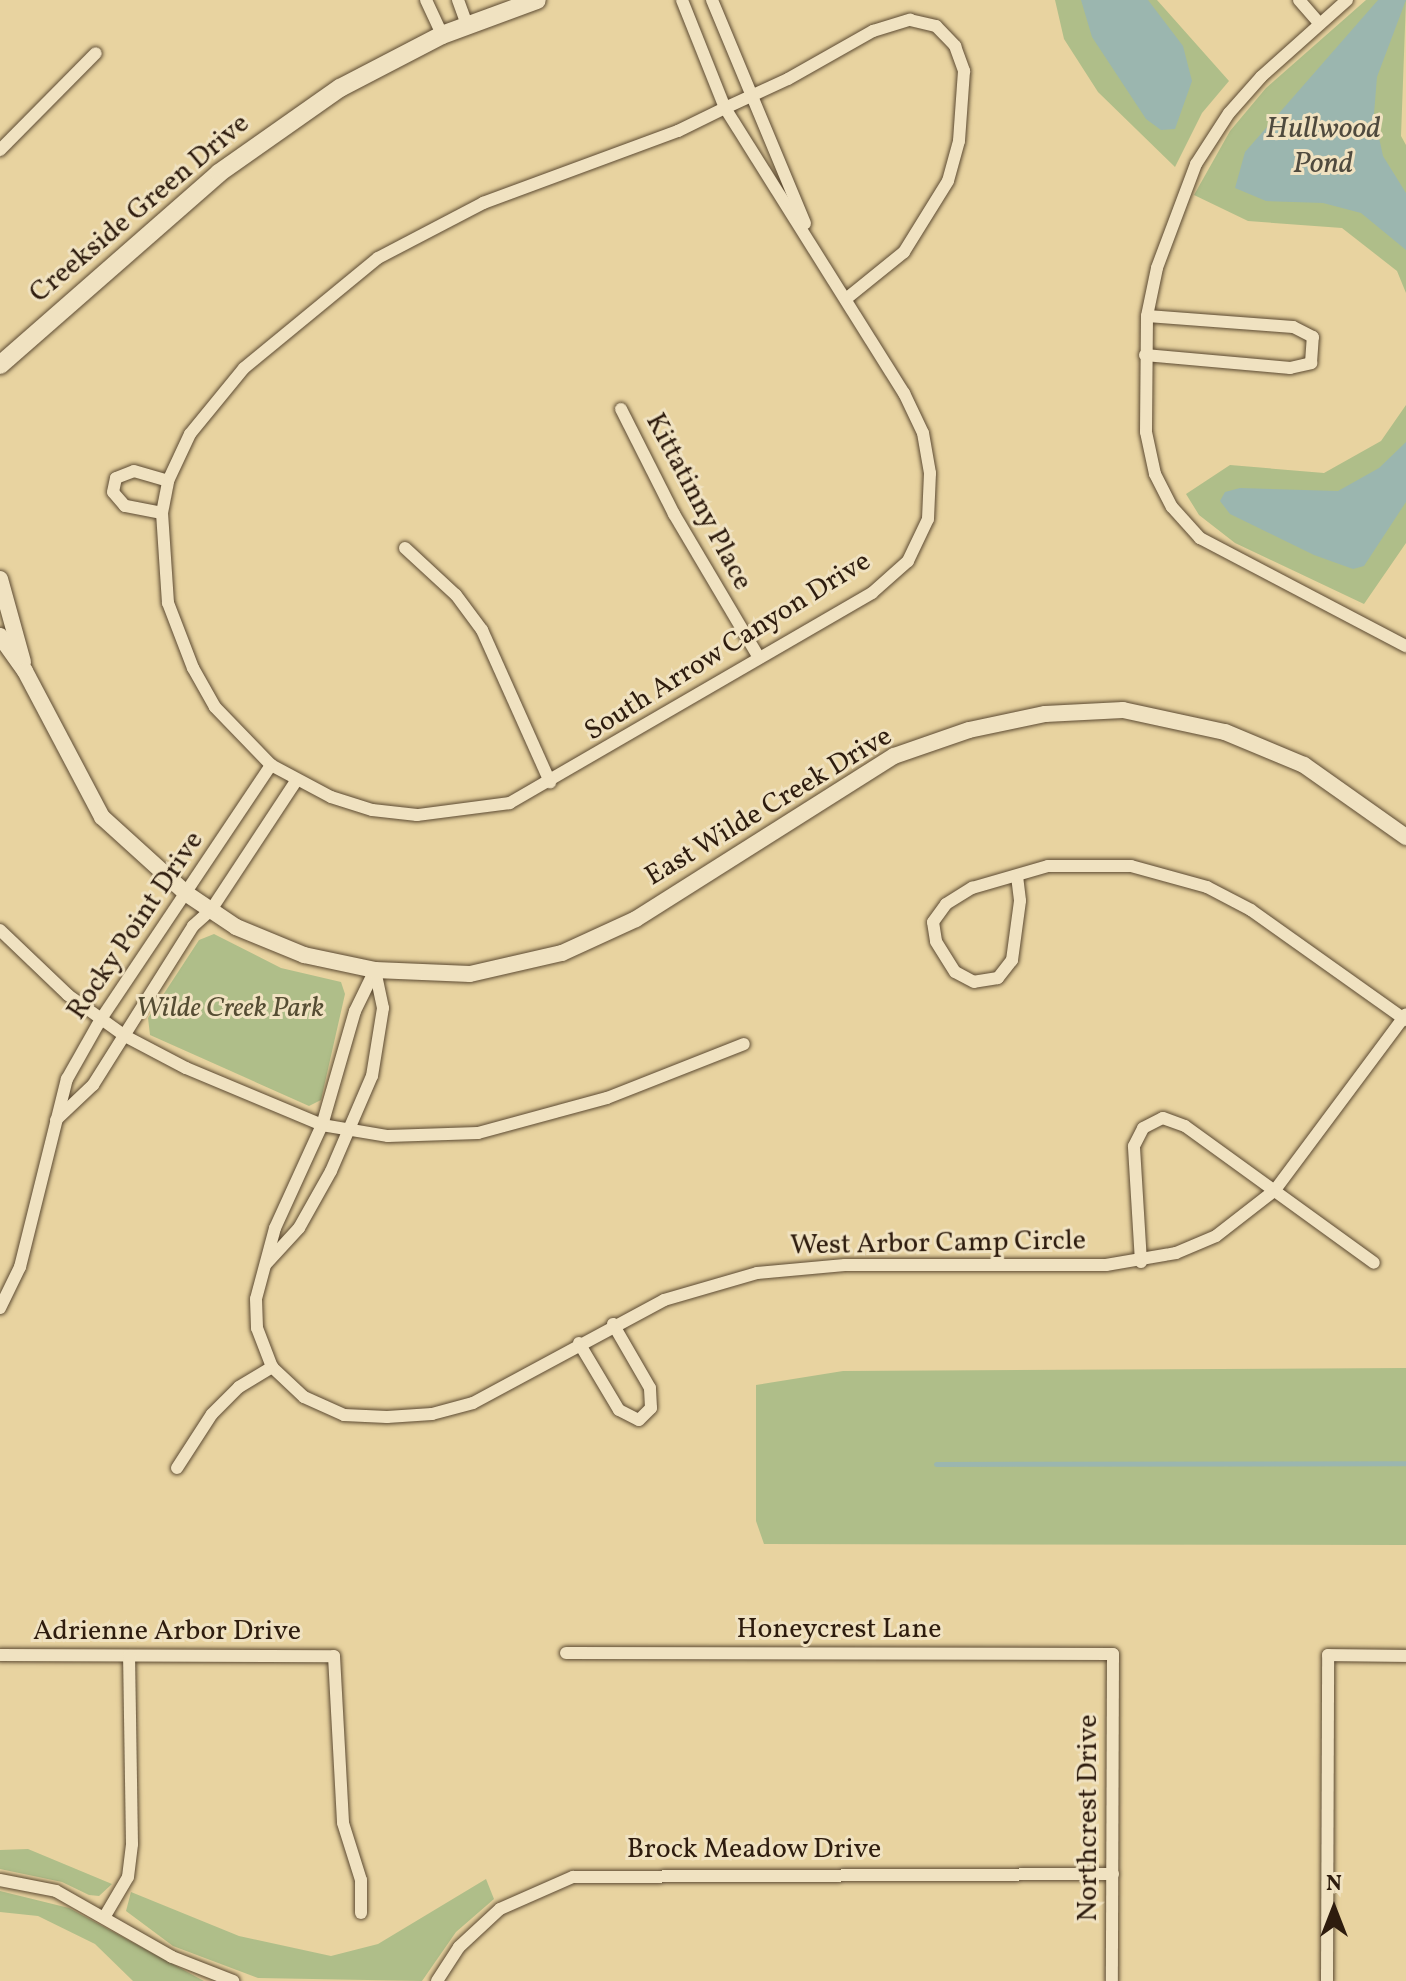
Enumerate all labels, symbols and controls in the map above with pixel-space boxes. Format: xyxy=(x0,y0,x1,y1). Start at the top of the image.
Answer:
street label: Creekside Green Drive xyxy=(23,107,257,311)
water label: Hullwood Pond xyxy=(1265,111,1381,182)
street label: Kittatinny Place xyxy=(637,408,759,596)
street label: South Arrow Canyon Drive xyxy=(578,545,878,749)
street label: East Wilde Creek Drive xyxy=(639,720,899,894)
street label: Rocky Point Drive xyxy=(60,825,212,1027)
park label: Wilde Creek Park xyxy=(136,992,324,1026)
street label: West Arbor Camp Circle xyxy=(790,1225,1086,1263)
street label: Honeycrest Lane xyxy=(736,1613,942,1647)
street label: Adrienne Arbor Drive xyxy=(33,1615,301,1649)
street label: Northcrest Drive xyxy=(1072,1714,1106,1922)
street label: Brock Meadow Drive xyxy=(626,1833,882,1867)
north arrow xyxy=(1294,1869,1374,1949)
text: N xyxy=(1326,1869,1342,1900)

